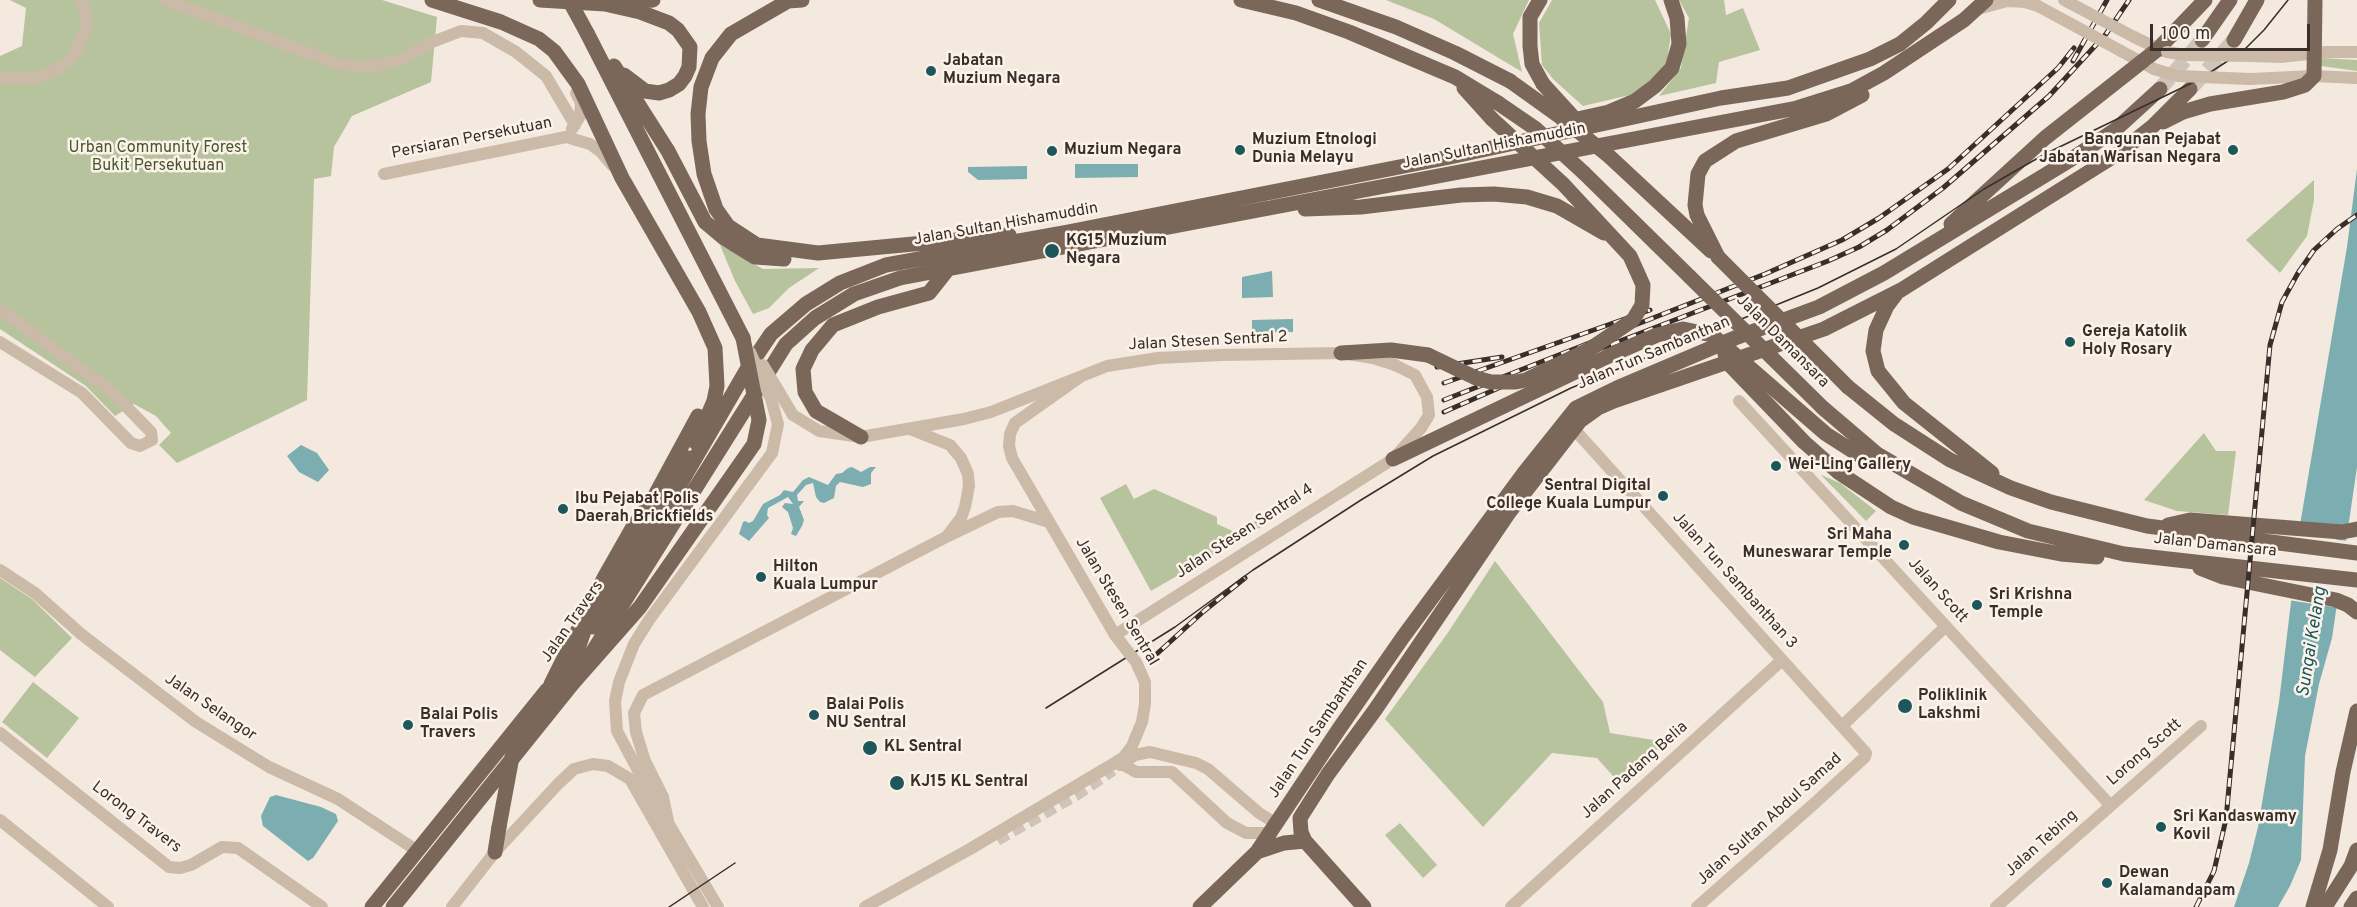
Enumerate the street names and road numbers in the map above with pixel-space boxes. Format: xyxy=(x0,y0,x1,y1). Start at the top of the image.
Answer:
street label: Persiaran Persekutuan xyxy=(390,114,554,164)
street label: Jalan Sultan Hishamuddin xyxy=(1400,120,1588,174)
street label: Jalan Sultan Hishamuddin xyxy=(912,199,1100,251)
street label: Jalan Damansara xyxy=(1732,292,1832,392)
street label: Jalan Tun Sambanthan xyxy=(1575,313,1733,395)
street label: Jalan Stesen Sentral 2 xyxy=(1128,328,1288,356)
street label: Jalan Stesen Sentral 4 xyxy=(1173,480,1317,584)
street label: Jalan Tun Sambanthan 3 xyxy=(1667,509,1801,653)
street label: Jalan Damansara xyxy=(2153,530,2277,562)
street label: Jalan Stesen Sentral xyxy=(1070,534,1162,670)
street label: Jalan Scott xyxy=(1903,555,1971,627)
street label: Jalan Travers xyxy=(538,577,608,667)
street label: Jalan Tun Sambanthan xyxy=(1265,656,1373,802)
street label: Jalan Selangor xyxy=(160,670,260,746)
street label: Lorong Scott xyxy=(2104,715,2186,791)
street label: Jalan Padang Belia xyxy=(1578,718,1692,824)
street label: Jalan Sultan Abdul Samad xyxy=(1694,750,1846,890)
street label: Lorong Travers xyxy=(87,778,185,858)
street label: Jalan Tebing xyxy=(2002,807,2082,881)

